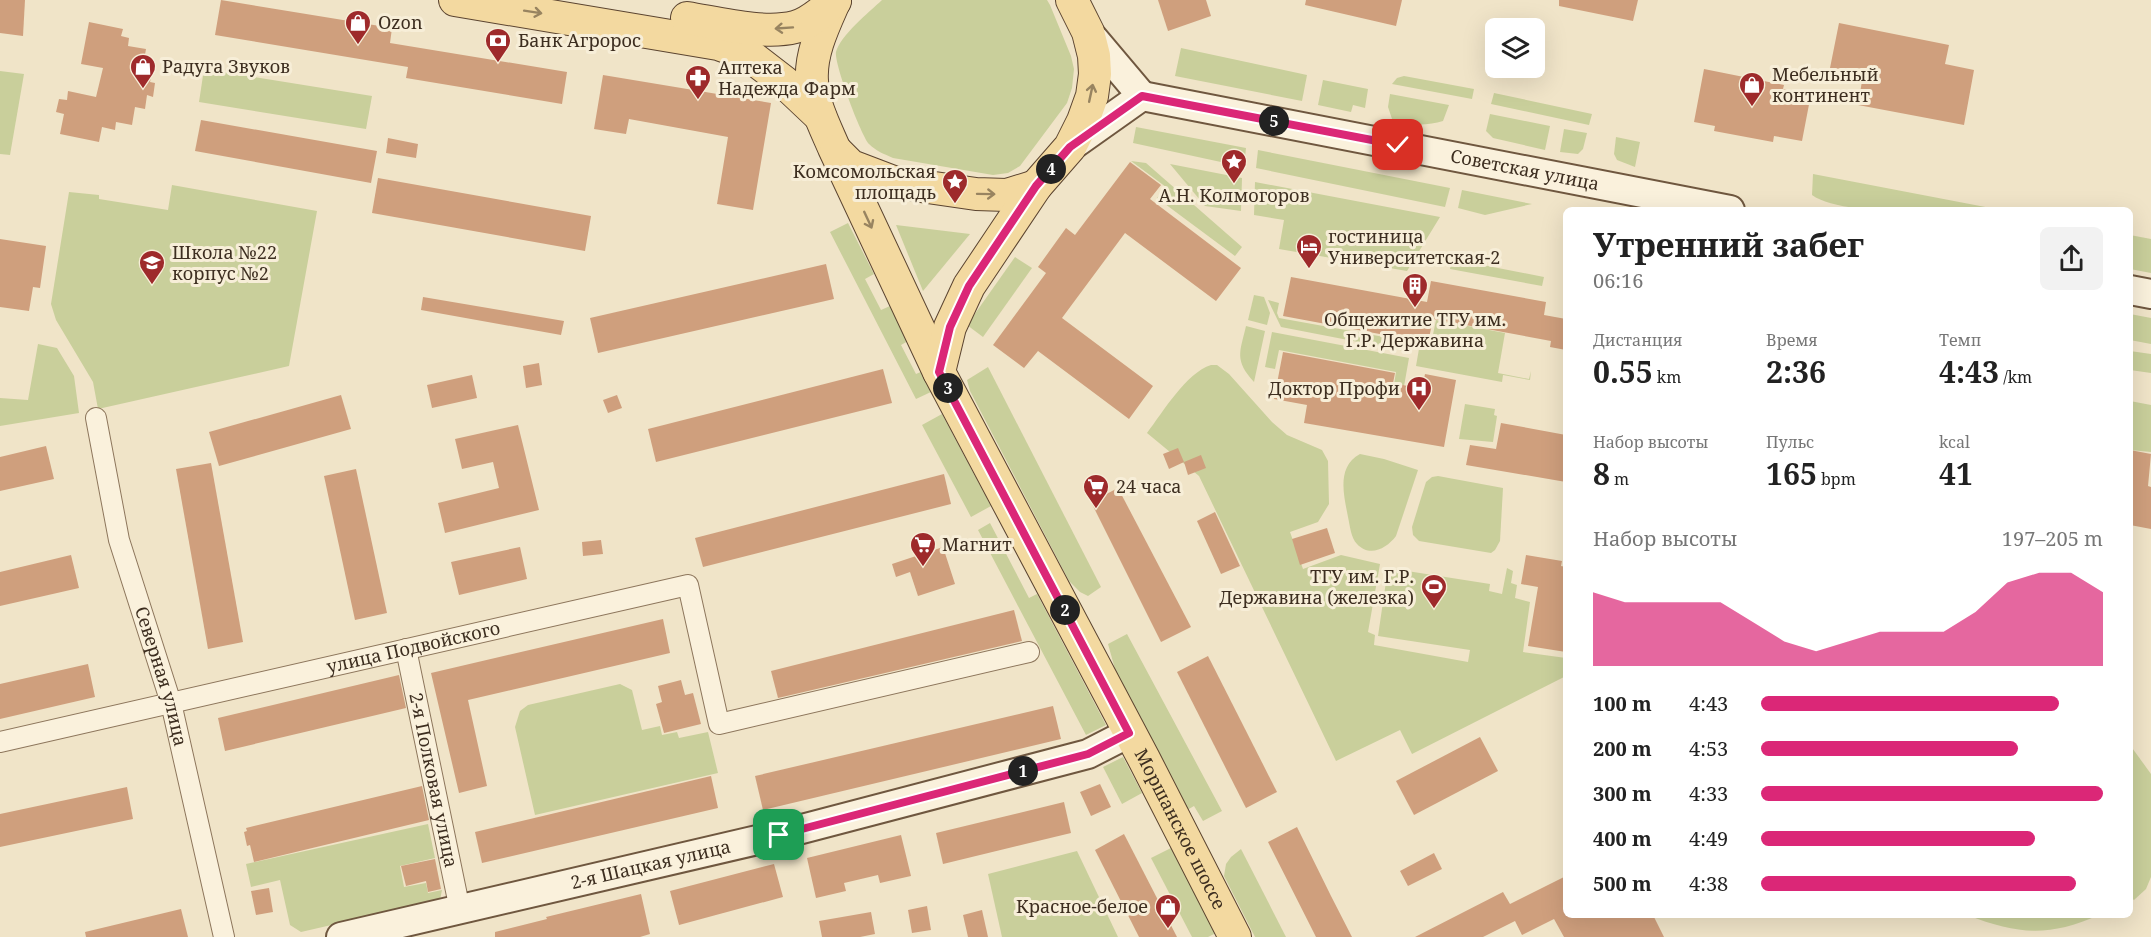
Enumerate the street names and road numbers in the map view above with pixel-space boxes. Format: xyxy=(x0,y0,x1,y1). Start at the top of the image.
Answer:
street label: Советская улица xyxy=(1449,143,1601,195)
street label: Северная улица xyxy=(130,603,193,748)
street label: улица Подвойского xyxy=(324,615,502,678)
street label: 2-я Полковая улица xyxy=(404,690,464,870)
street label: Моршанское шоссе xyxy=(1130,744,1232,913)
street label: 2-я Шацкая улица xyxy=(568,834,733,894)

